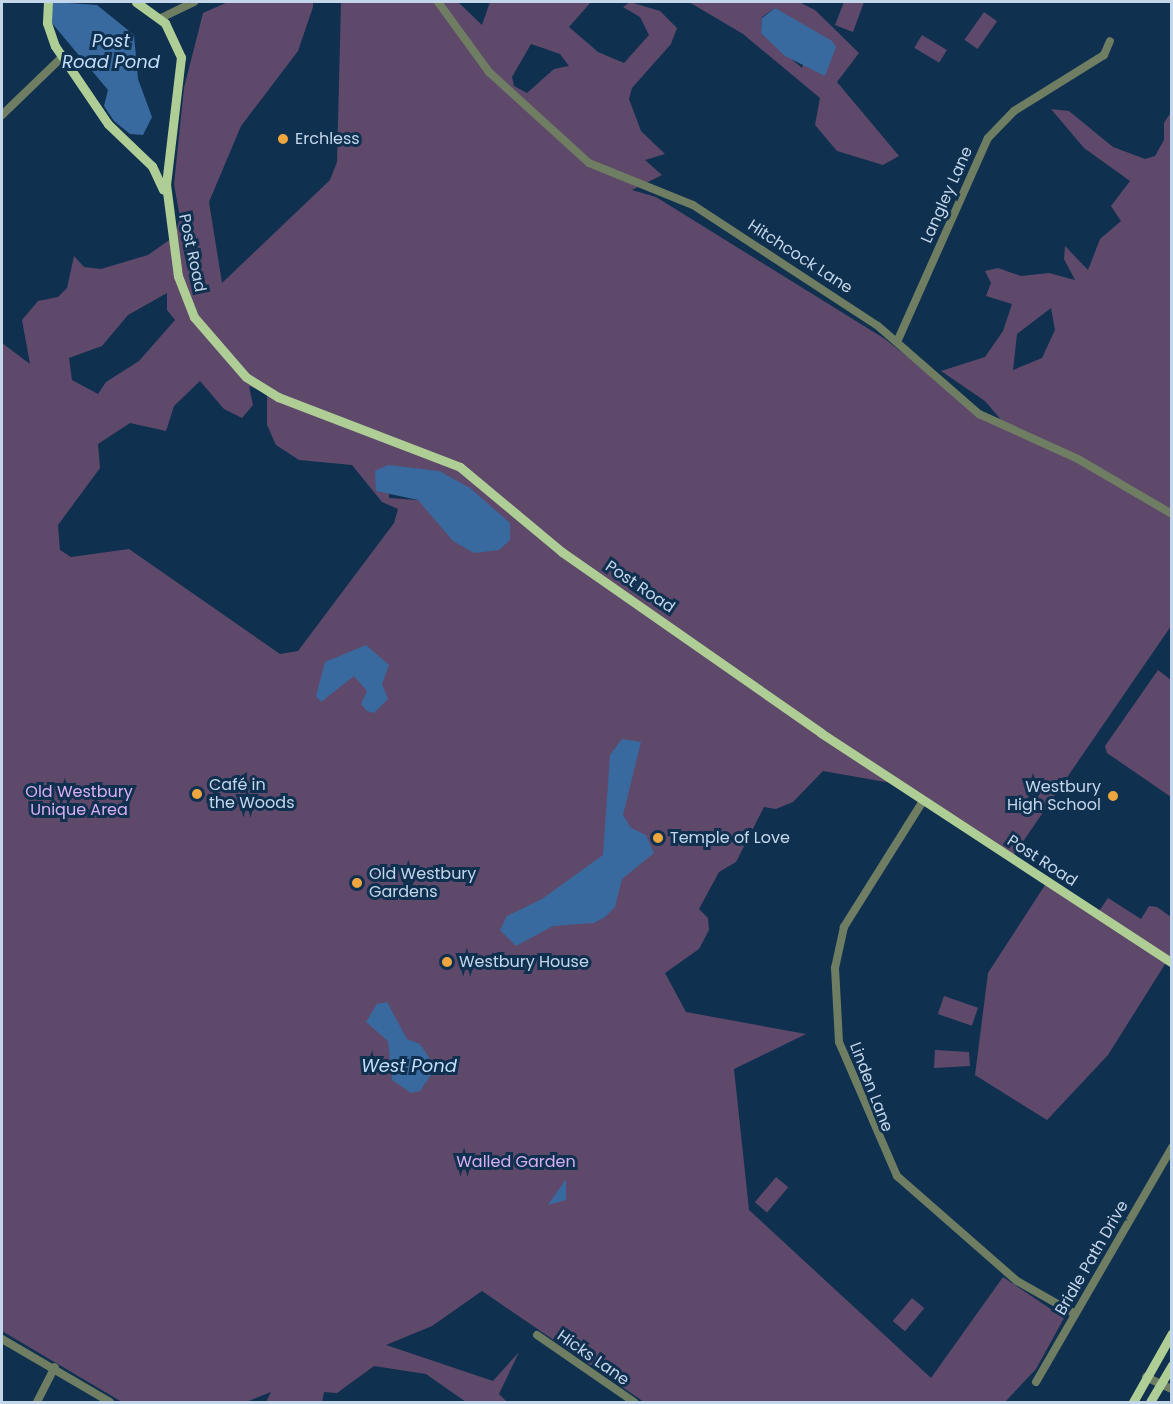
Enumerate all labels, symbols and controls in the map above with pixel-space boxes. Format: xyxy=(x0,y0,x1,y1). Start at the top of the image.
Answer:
water label: Post Road Pond xyxy=(62,31,160,74)
place label: Erchless xyxy=(295,129,360,149)
marker: Erchless xyxy=(276,132,290,146)
street label: Langley Lane xyxy=(917,144,977,246)
street label: Post Road xyxy=(174,212,210,294)
street label: Hitchcock Lane xyxy=(744,216,856,298)
street label: Post Road xyxy=(602,557,678,617)
place label: Café in the Woods xyxy=(209,775,295,813)
place label: Westbury High School xyxy=(1007,777,1101,815)
park label: Old Westbury Unique Area xyxy=(25,782,133,820)
marker: Café in the Woods xyxy=(190,787,204,801)
marker: Westbury High School xyxy=(1106,789,1120,803)
place label: Temple of Love xyxy=(670,828,790,848)
marker: Temple of Love xyxy=(651,831,665,845)
street label: Post Road xyxy=(1003,831,1081,891)
place label: Old Westbury Gardens xyxy=(369,864,476,902)
marker: Old Westbury Gardens xyxy=(350,876,364,890)
place label: Westbury House xyxy=(459,952,589,972)
marker: Westbury House xyxy=(440,955,454,969)
street label: Linden Lane xyxy=(845,1040,897,1134)
water label: West Pond xyxy=(361,1055,457,1077)
park label: Walled Garden xyxy=(456,1152,576,1172)
street label: Bridle Path Drive xyxy=(1051,1197,1133,1319)
street label: Hicks Lane xyxy=(553,1326,633,1390)

